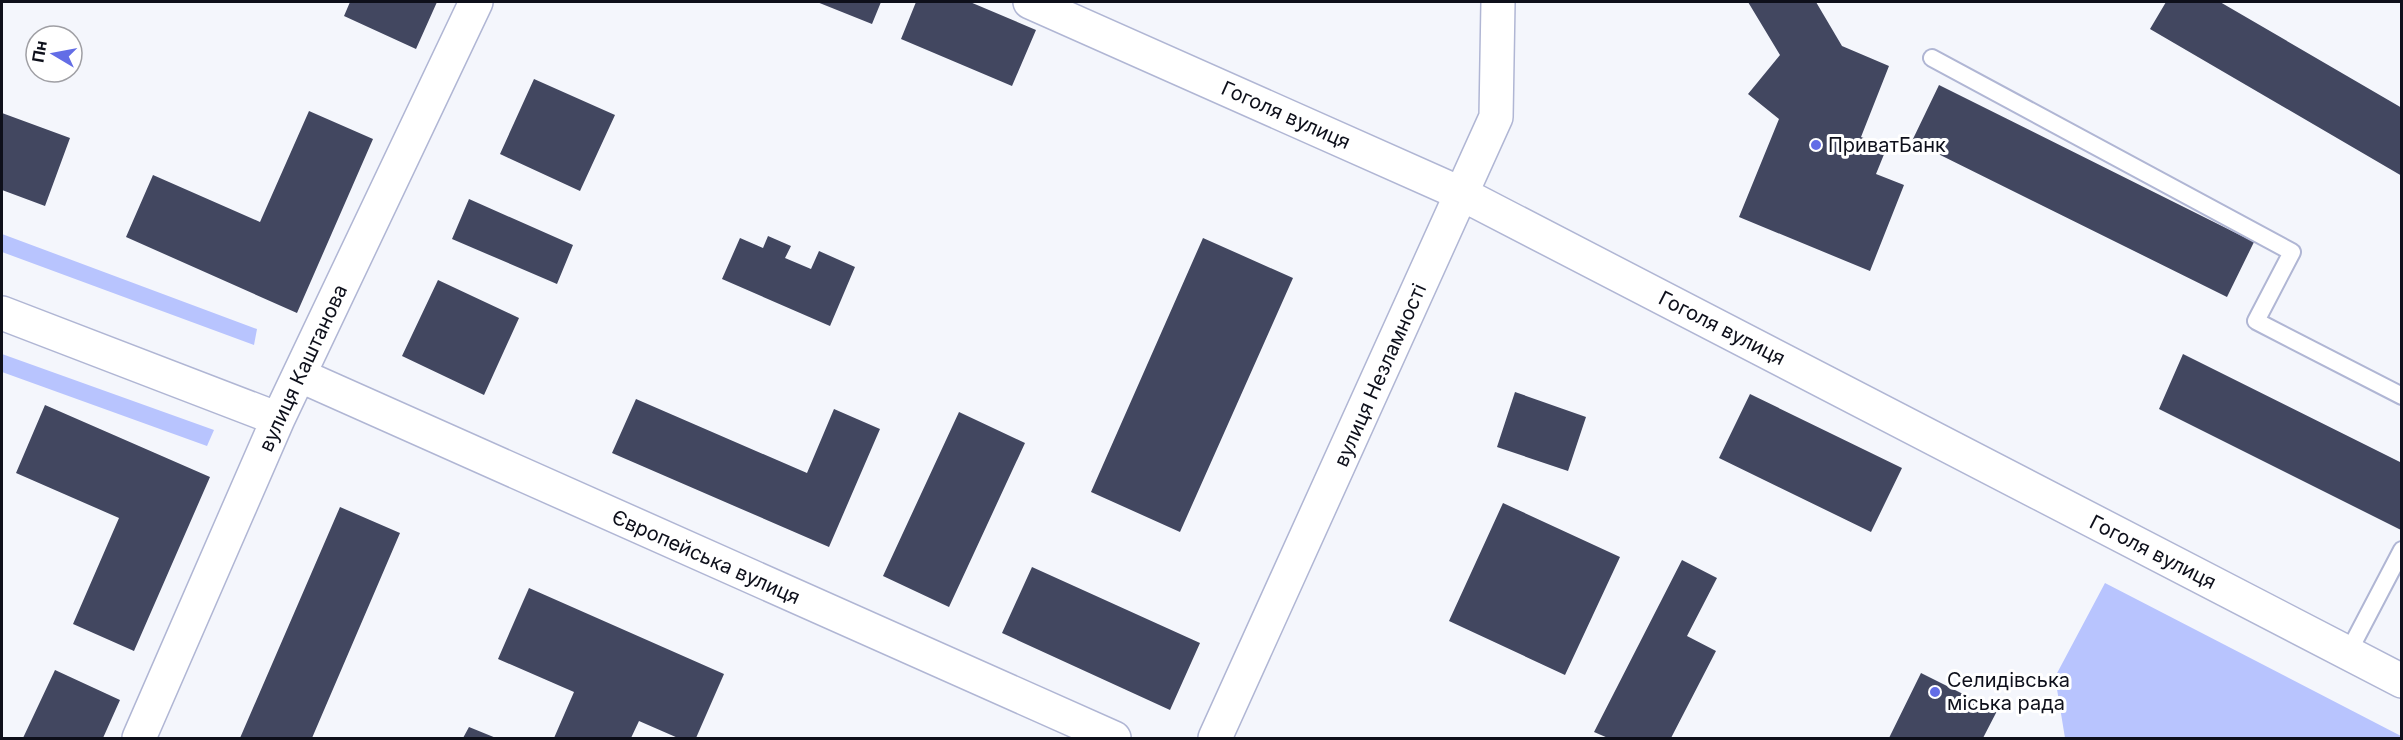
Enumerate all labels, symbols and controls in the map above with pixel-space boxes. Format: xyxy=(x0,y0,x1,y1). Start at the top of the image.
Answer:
north arrow xyxy=(24,24,84,84)
text: Пн xyxy=(27,39,51,64)
street label: Гоголя вулиця xyxy=(1218,76,1354,154)
place label: ПриватБанк xyxy=(1828,133,1946,157)
marker: ПриватБанк xyxy=(1809,138,1823,152)
street label: вулиця Незламності xyxy=(1329,280,1431,470)
street label: вулиця Каштанова xyxy=(254,281,352,455)
street label: Гоголя вулиця xyxy=(1655,286,1789,370)
street label: Європейська вулиця xyxy=(608,505,804,609)
street label: Гоголя вулиця xyxy=(2086,510,2220,594)
place label: Селидівська міська рада xyxy=(1947,668,2070,715)
marker: Селидівська міська рада xyxy=(1928,685,1942,699)

